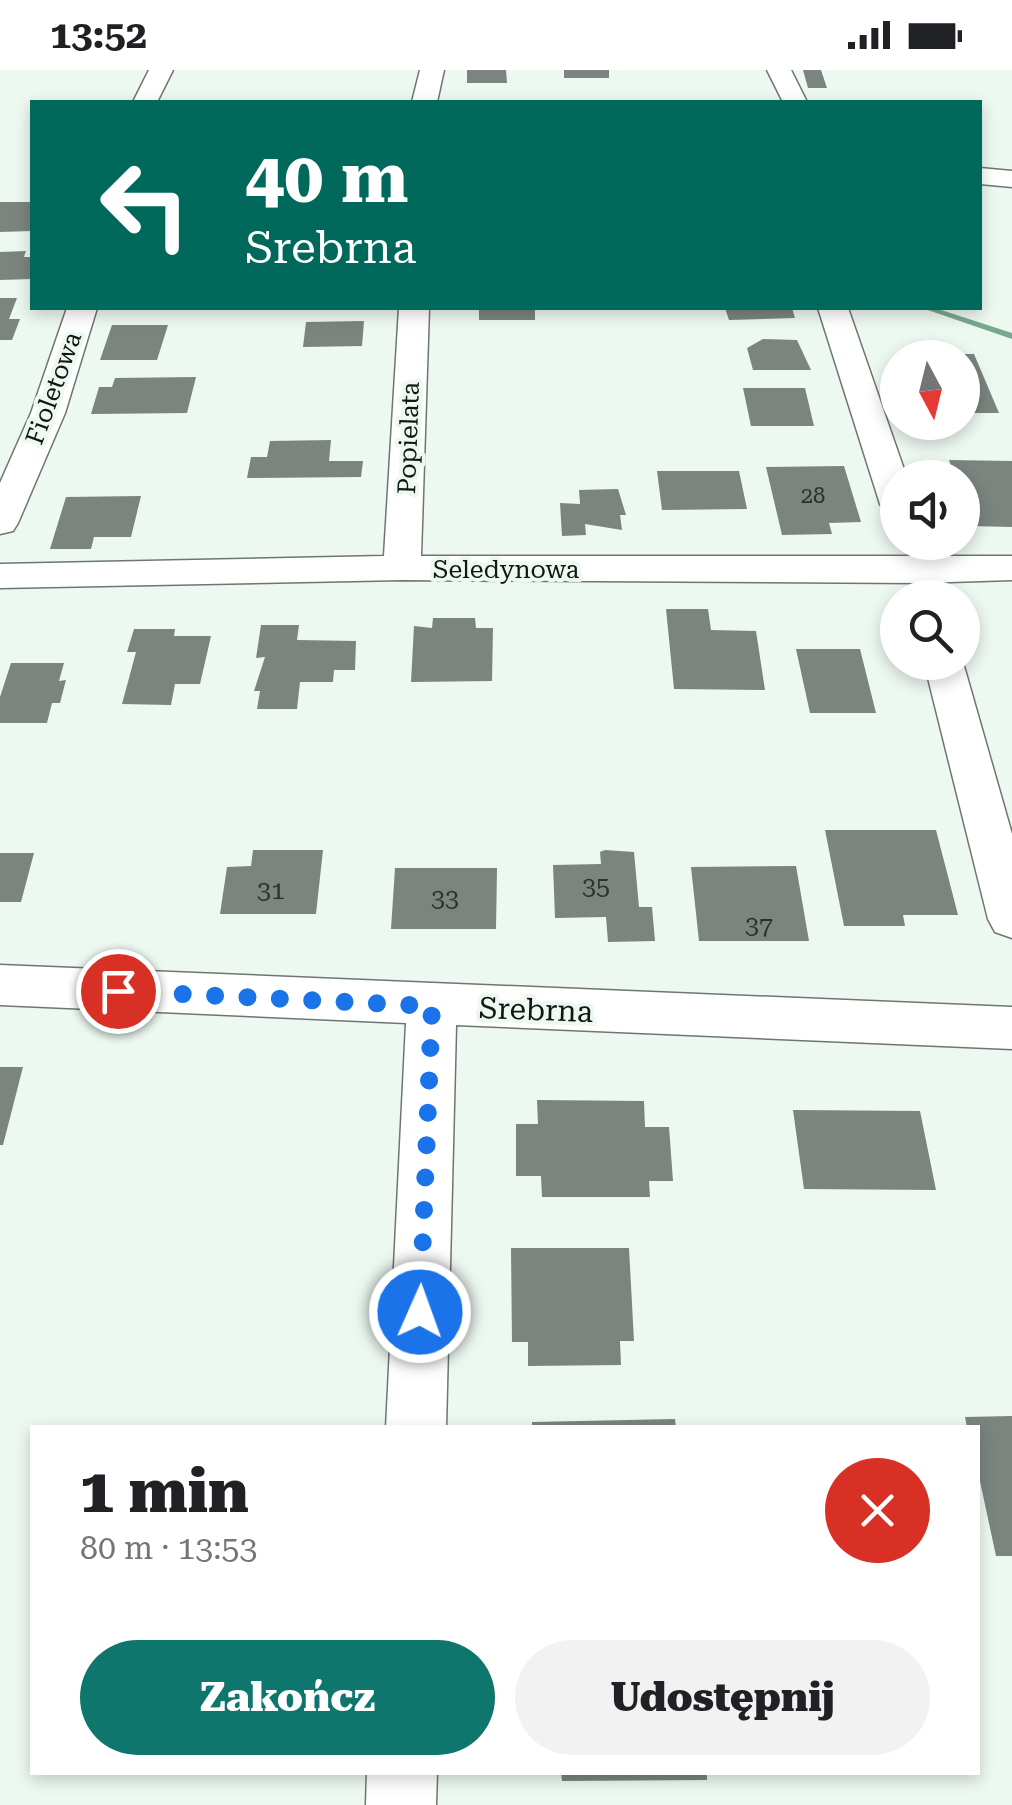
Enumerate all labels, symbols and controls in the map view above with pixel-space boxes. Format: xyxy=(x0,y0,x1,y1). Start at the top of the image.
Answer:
text: 13:52 xyxy=(50,13,147,57)
text: 40 m xyxy=(245,137,409,219)
icon: left xyxy=(80,140,210,270)
text: Srebrna xyxy=(245,221,416,274)
street label: Fioletowa xyxy=(20,328,87,448)
north arrow xyxy=(880,340,980,440)
map controls xyxy=(880,340,980,680)
street label: Popielata xyxy=(392,381,425,495)
button: sound xyxy=(880,460,980,560)
house number: 28 xyxy=(801,483,825,508)
street label: Seledynowa xyxy=(433,555,580,584)
button: search xyxy=(880,580,980,680)
house number: 35 xyxy=(582,872,610,901)
house number: 31 xyxy=(257,876,285,905)
house number: 33 xyxy=(431,884,459,913)
house number: 37 xyxy=(745,911,773,940)
pin xyxy=(76,949,161,1034)
icon: arrive xyxy=(91,964,146,1019)
street label: Srebrna xyxy=(478,990,594,1029)
position arrow xyxy=(368,1260,472,1364)
text: 1 min xyxy=(80,1456,249,1527)
button: close xyxy=(825,1458,930,1563)
text: 80 m · 13:53 xyxy=(80,1529,257,1567)
button: Zakończ xyxy=(80,1640,495,1755)
button: Udostępnij xyxy=(515,1640,930,1755)

